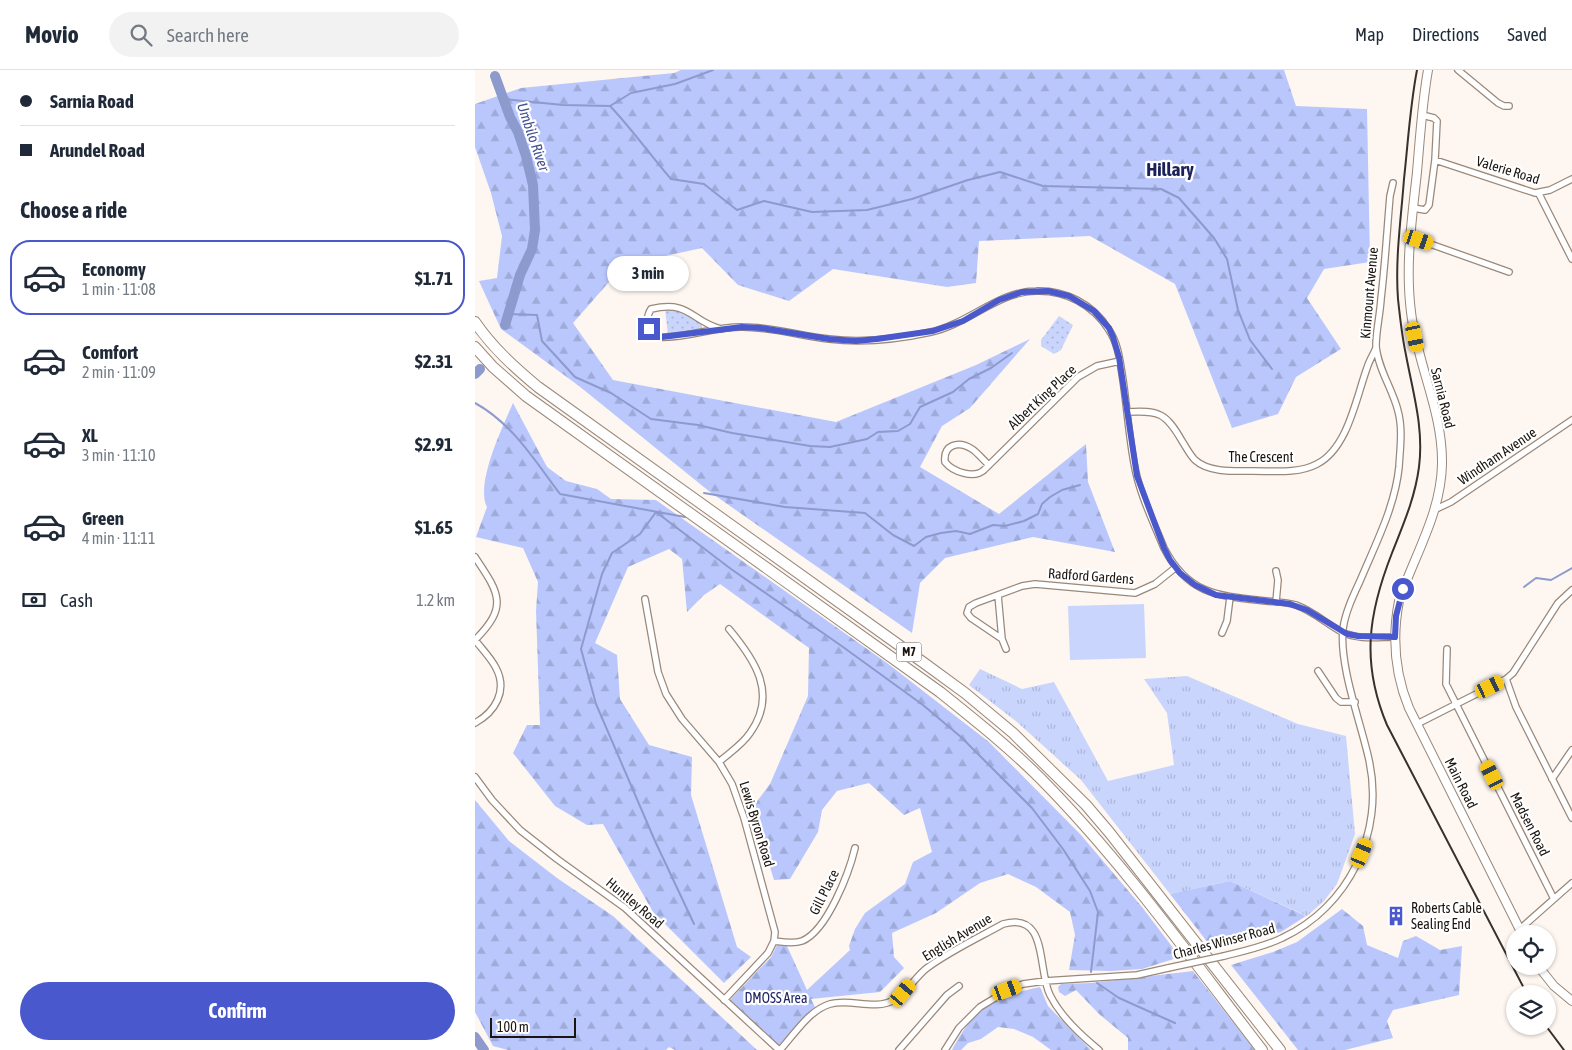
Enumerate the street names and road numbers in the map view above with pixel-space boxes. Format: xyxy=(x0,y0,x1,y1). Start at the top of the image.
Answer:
street label: Valerie Road xyxy=(1474,153,1542,187)
street label: Kinmount Avenue xyxy=(1357,247,1381,339)
street label: Albert King Place xyxy=(1005,362,1079,432)
street label: Sarnia Road xyxy=(1428,366,1458,430)
street label: Windham Avenue xyxy=(1455,424,1539,488)
street label: The Crescent xyxy=(1228,449,1294,465)
street label: Radford Gardens xyxy=(1048,565,1135,587)
road number: M7 xyxy=(897,642,921,662)
street label: Main Road xyxy=(1441,755,1481,811)
street label: Lewis Byron Road xyxy=(736,779,778,869)
street label: Madsen Road xyxy=(1507,790,1553,858)
street label: Gill Place xyxy=(806,867,842,917)
street label: Huntley Road xyxy=(603,874,667,932)
street label: English Avenue xyxy=(919,910,995,964)
street label: Charles Winser Road xyxy=(1171,920,1277,962)

